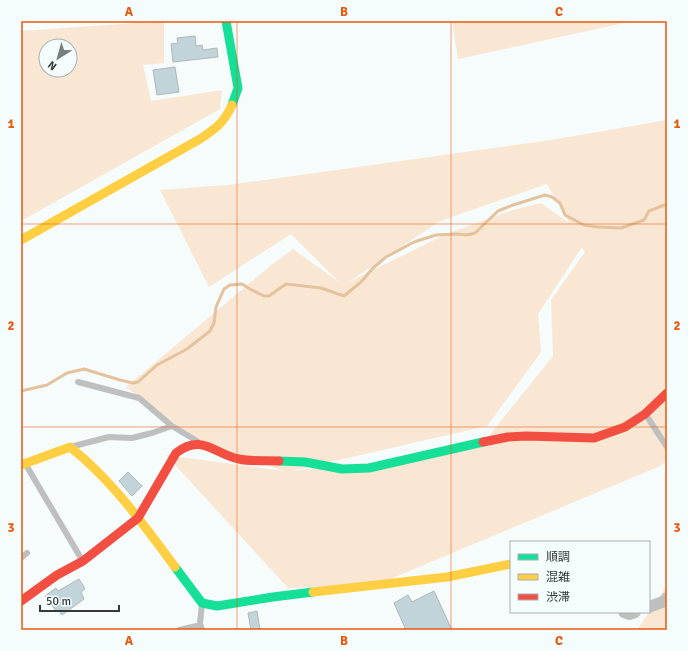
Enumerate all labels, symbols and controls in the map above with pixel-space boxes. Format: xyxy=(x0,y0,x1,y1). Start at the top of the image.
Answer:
text: A xyxy=(125,4,134,20)
text: B xyxy=(340,4,348,20)
text: C xyxy=(555,4,563,20)
north arrow xyxy=(38,38,78,78)
text: N xyxy=(45,58,59,73)
text: 1 xyxy=(7,116,15,132)
text: 1 xyxy=(673,116,681,132)
text: 2 xyxy=(7,318,15,334)
text: 2 xyxy=(673,318,681,334)
text: 3 xyxy=(7,520,15,536)
text: 3 xyxy=(673,520,681,536)
legend xyxy=(510,541,650,613)
text: 順調 xyxy=(546,550,570,565)
text: 混雑 xyxy=(546,570,570,585)
scale bar xyxy=(40,587,119,613)
text: 渋滞 xyxy=(546,590,570,605)
text: 50 m xyxy=(46,594,71,609)
text: A xyxy=(125,633,134,649)
text: B xyxy=(340,633,348,649)
text: C xyxy=(555,633,563,649)

